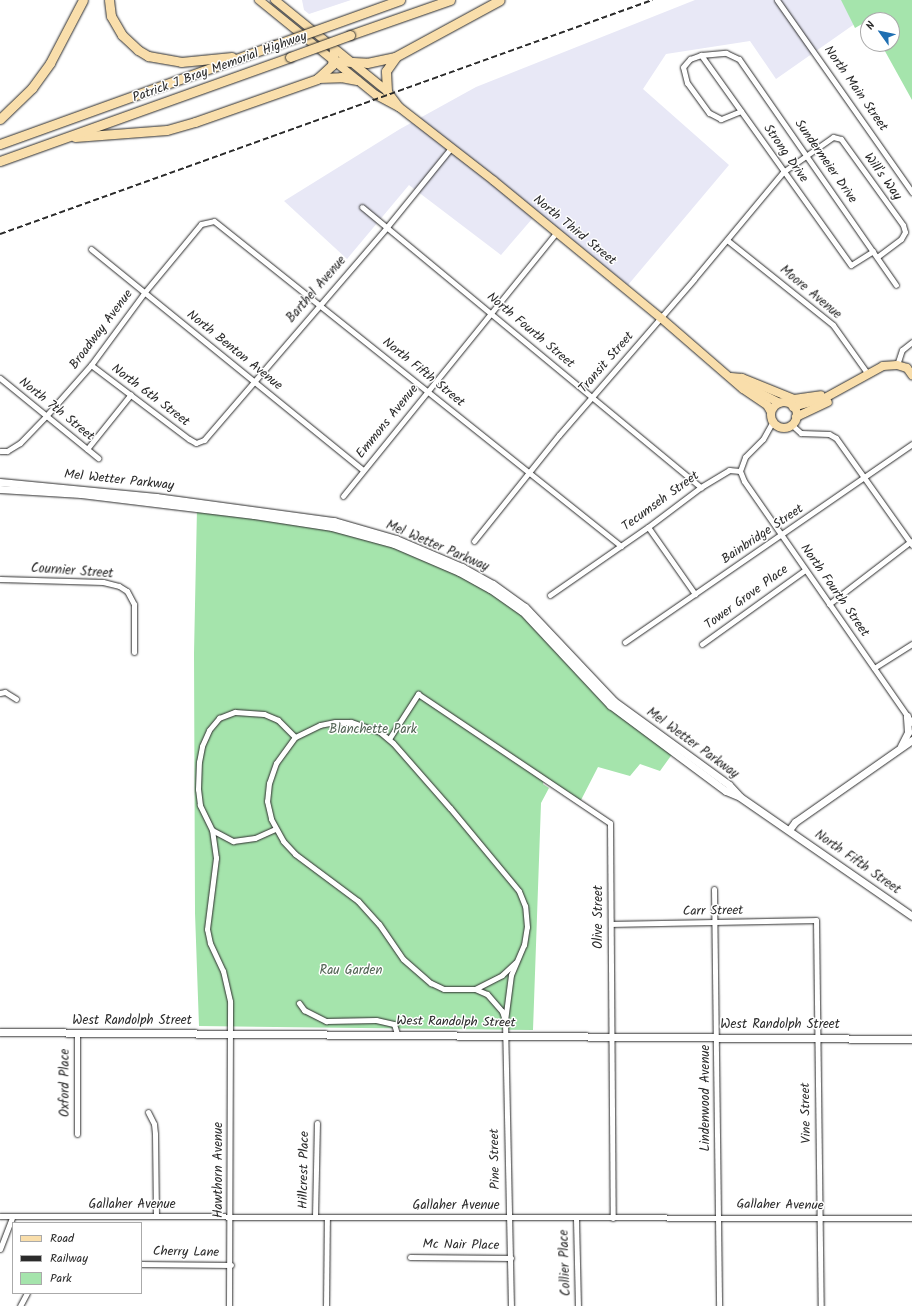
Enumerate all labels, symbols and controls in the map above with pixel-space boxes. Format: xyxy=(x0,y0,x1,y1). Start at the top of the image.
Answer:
north arrow xyxy=(860,12,900,52)
text: N xyxy=(861,18,880,34)
street label: Patrick J Bray Memorial Highway xyxy=(131,29,309,107)
street label: North Main Street xyxy=(820,43,890,135)
street label: Sundermeier Drive xyxy=(790,117,860,207)
street label: Strong Drive xyxy=(759,122,811,186)
street label: Will's Way xyxy=(860,150,904,204)
street label: North Third Street xyxy=(529,193,619,269)
street label: Barthel Avenue xyxy=(284,253,350,327)
street label: Moore Avenue xyxy=(776,263,844,323)
street label: Broadway Avenue xyxy=(67,287,137,373)
street label: North Fourth Street xyxy=(483,290,577,372)
street label: North Benton Avenue xyxy=(183,308,285,394)
street label: Transit Street xyxy=(576,329,638,397)
street label: North Fifth Street xyxy=(379,335,467,411)
street label: North 6th Street xyxy=(108,362,192,430)
street label: North 7th Street xyxy=(15,375,97,445)
street label: Emmons Avenue xyxy=(354,382,422,462)
street label: Mel Wetter Parkway xyxy=(63,467,175,495)
street label: Tecumseh Street xyxy=(619,469,703,535)
street label: Bainbridge Street xyxy=(719,502,807,568)
street label: Mel Wetter Parkway xyxy=(383,518,491,576)
street label: North Fourth Street xyxy=(796,542,872,640)
street label: Cournier Street xyxy=(30,561,114,583)
street label: Tower Grove Place xyxy=(702,562,792,634)
street label: Mel Wetter Parkway xyxy=(643,705,741,783)
park label: Blanchette Park xyxy=(329,722,417,738)
street label: North Fifth Street xyxy=(811,828,903,898)
street label: Olive Street xyxy=(591,885,607,949)
street label: Carr Street xyxy=(683,904,743,920)
park label: Rau Garden xyxy=(320,963,382,979)
street label: West Randolph Street xyxy=(72,1013,192,1029)
street label: West Randolph Street xyxy=(396,1014,516,1032)
street label: West Randolph Street xyxy=(720,1017,840,1033)
street label: Lindenwood Avenue xyxy=(698,1045,714,1151)
street label: Oxford Place xyxy=(58,1049,74,1117)
street label: Vine Street xyxy=(799,1082,815,1144)
street label: Hawthorn Avenue xyxy=(211,1122,227,1218)
street label: Pine Street xyxy=(488,1128,504,1190)
street label: Hillcrest Place xyxy=(297,1131,313,1209)
street label: Gallaher Avenue xyxy=(88,1197,176,1213)
street label: Gallaher Avenue xyxy=(736,1197,824,1215)
street label: Gallaher Avenue xyxy=(412,1198,500,1214)
legend xyxy=(12,1222,142,1294)
text: Road xyxy=(50,1229,74,1248)
street label: Collier Place xyxy=(557,1230,575,1296)
street label: Mc Nair Place xyxy=(423,1238,499,1254)
street label: Cherry Lane xyxy=(153,1245,219,1261)
text: Railway xyxy=(50,1249,88,1268)
text: Park xyxy=(50,1269,72,1288)

